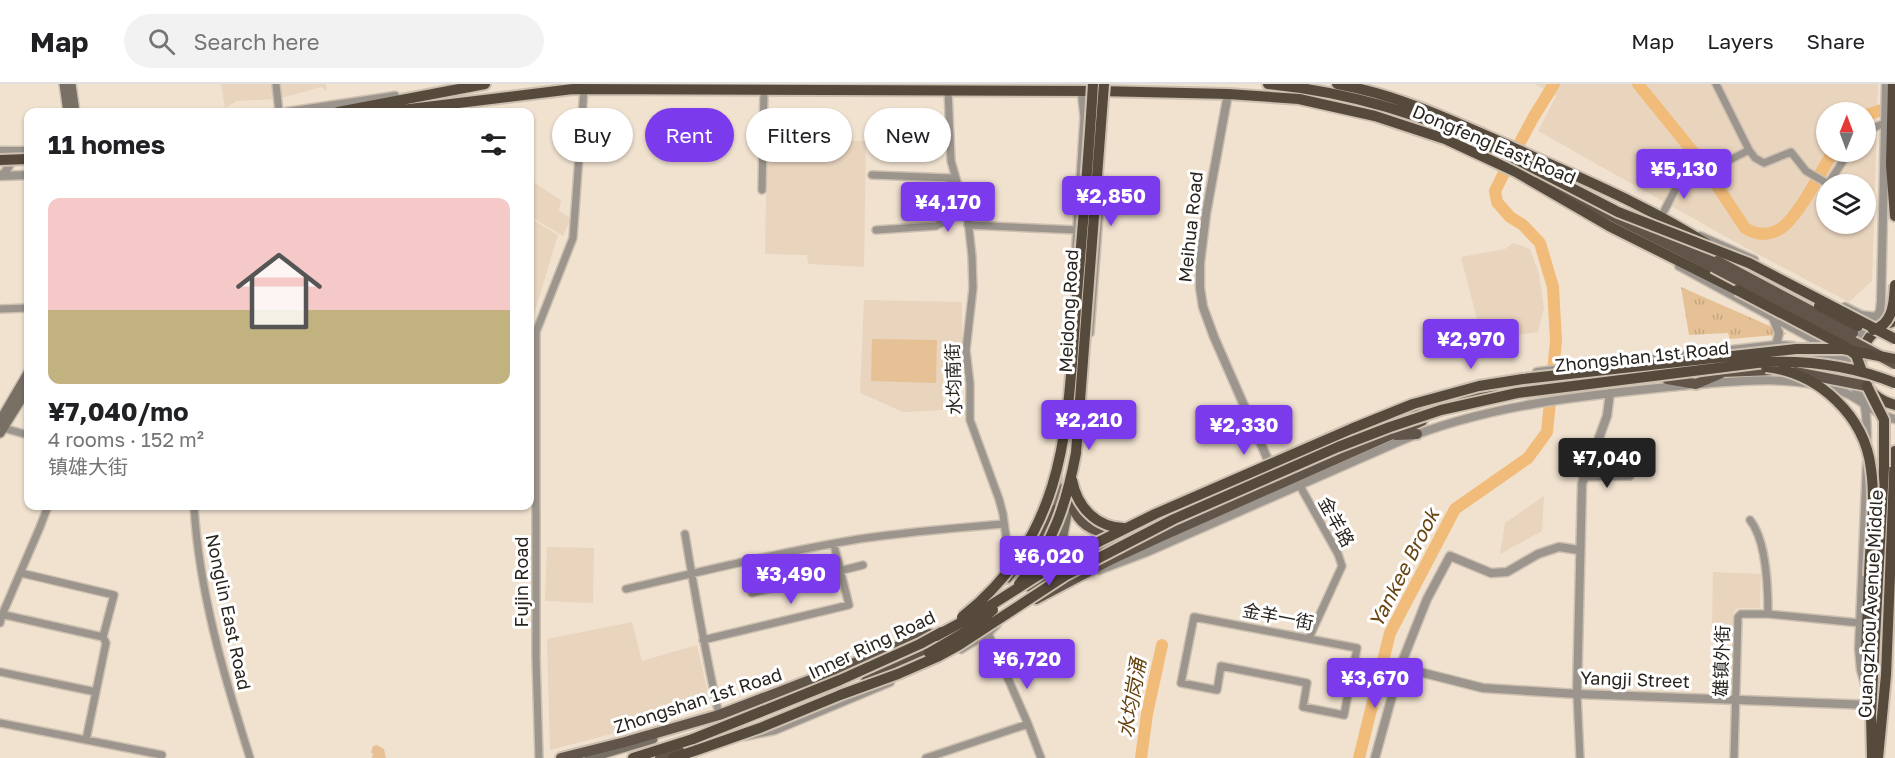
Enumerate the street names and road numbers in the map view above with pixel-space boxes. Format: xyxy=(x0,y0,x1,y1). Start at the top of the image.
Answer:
street label: Dongfeng East Road xyxy=(1409,100,1579,188)
street label: Meihua Road xyxy=(1173,170,1207,283)
street label: Meidong Road xyxy=(1054,249,1082,373)
street label: Zhongshan 1st Road xyxy=(1554,336,1730,376)
street label: 水均南街 xyxy=(941,343,965,415)
street label: Guangzhou Avenue Middle xyxy=(1853,489,1887,719)
street label: 金羊路 xyxy=(1314,493,1360,550)
street label: Nonglin East Road xyxy=(202,532,256,692)
street label: Fujin Road xyxy=(510,537,532,627)
street label: 金羊一街 xyxy=(1241,598,1316,634)
street label: Inner Ring Road xyxy=(805,605,939,683)
street label: 雄镇外街 xyxy=(1709,625,1733,697)
street label: Zhongshan 1st Road xyxy=(611,663,784,738)
street label: Yangji Street xyxy=(1580,666,1690,692)

